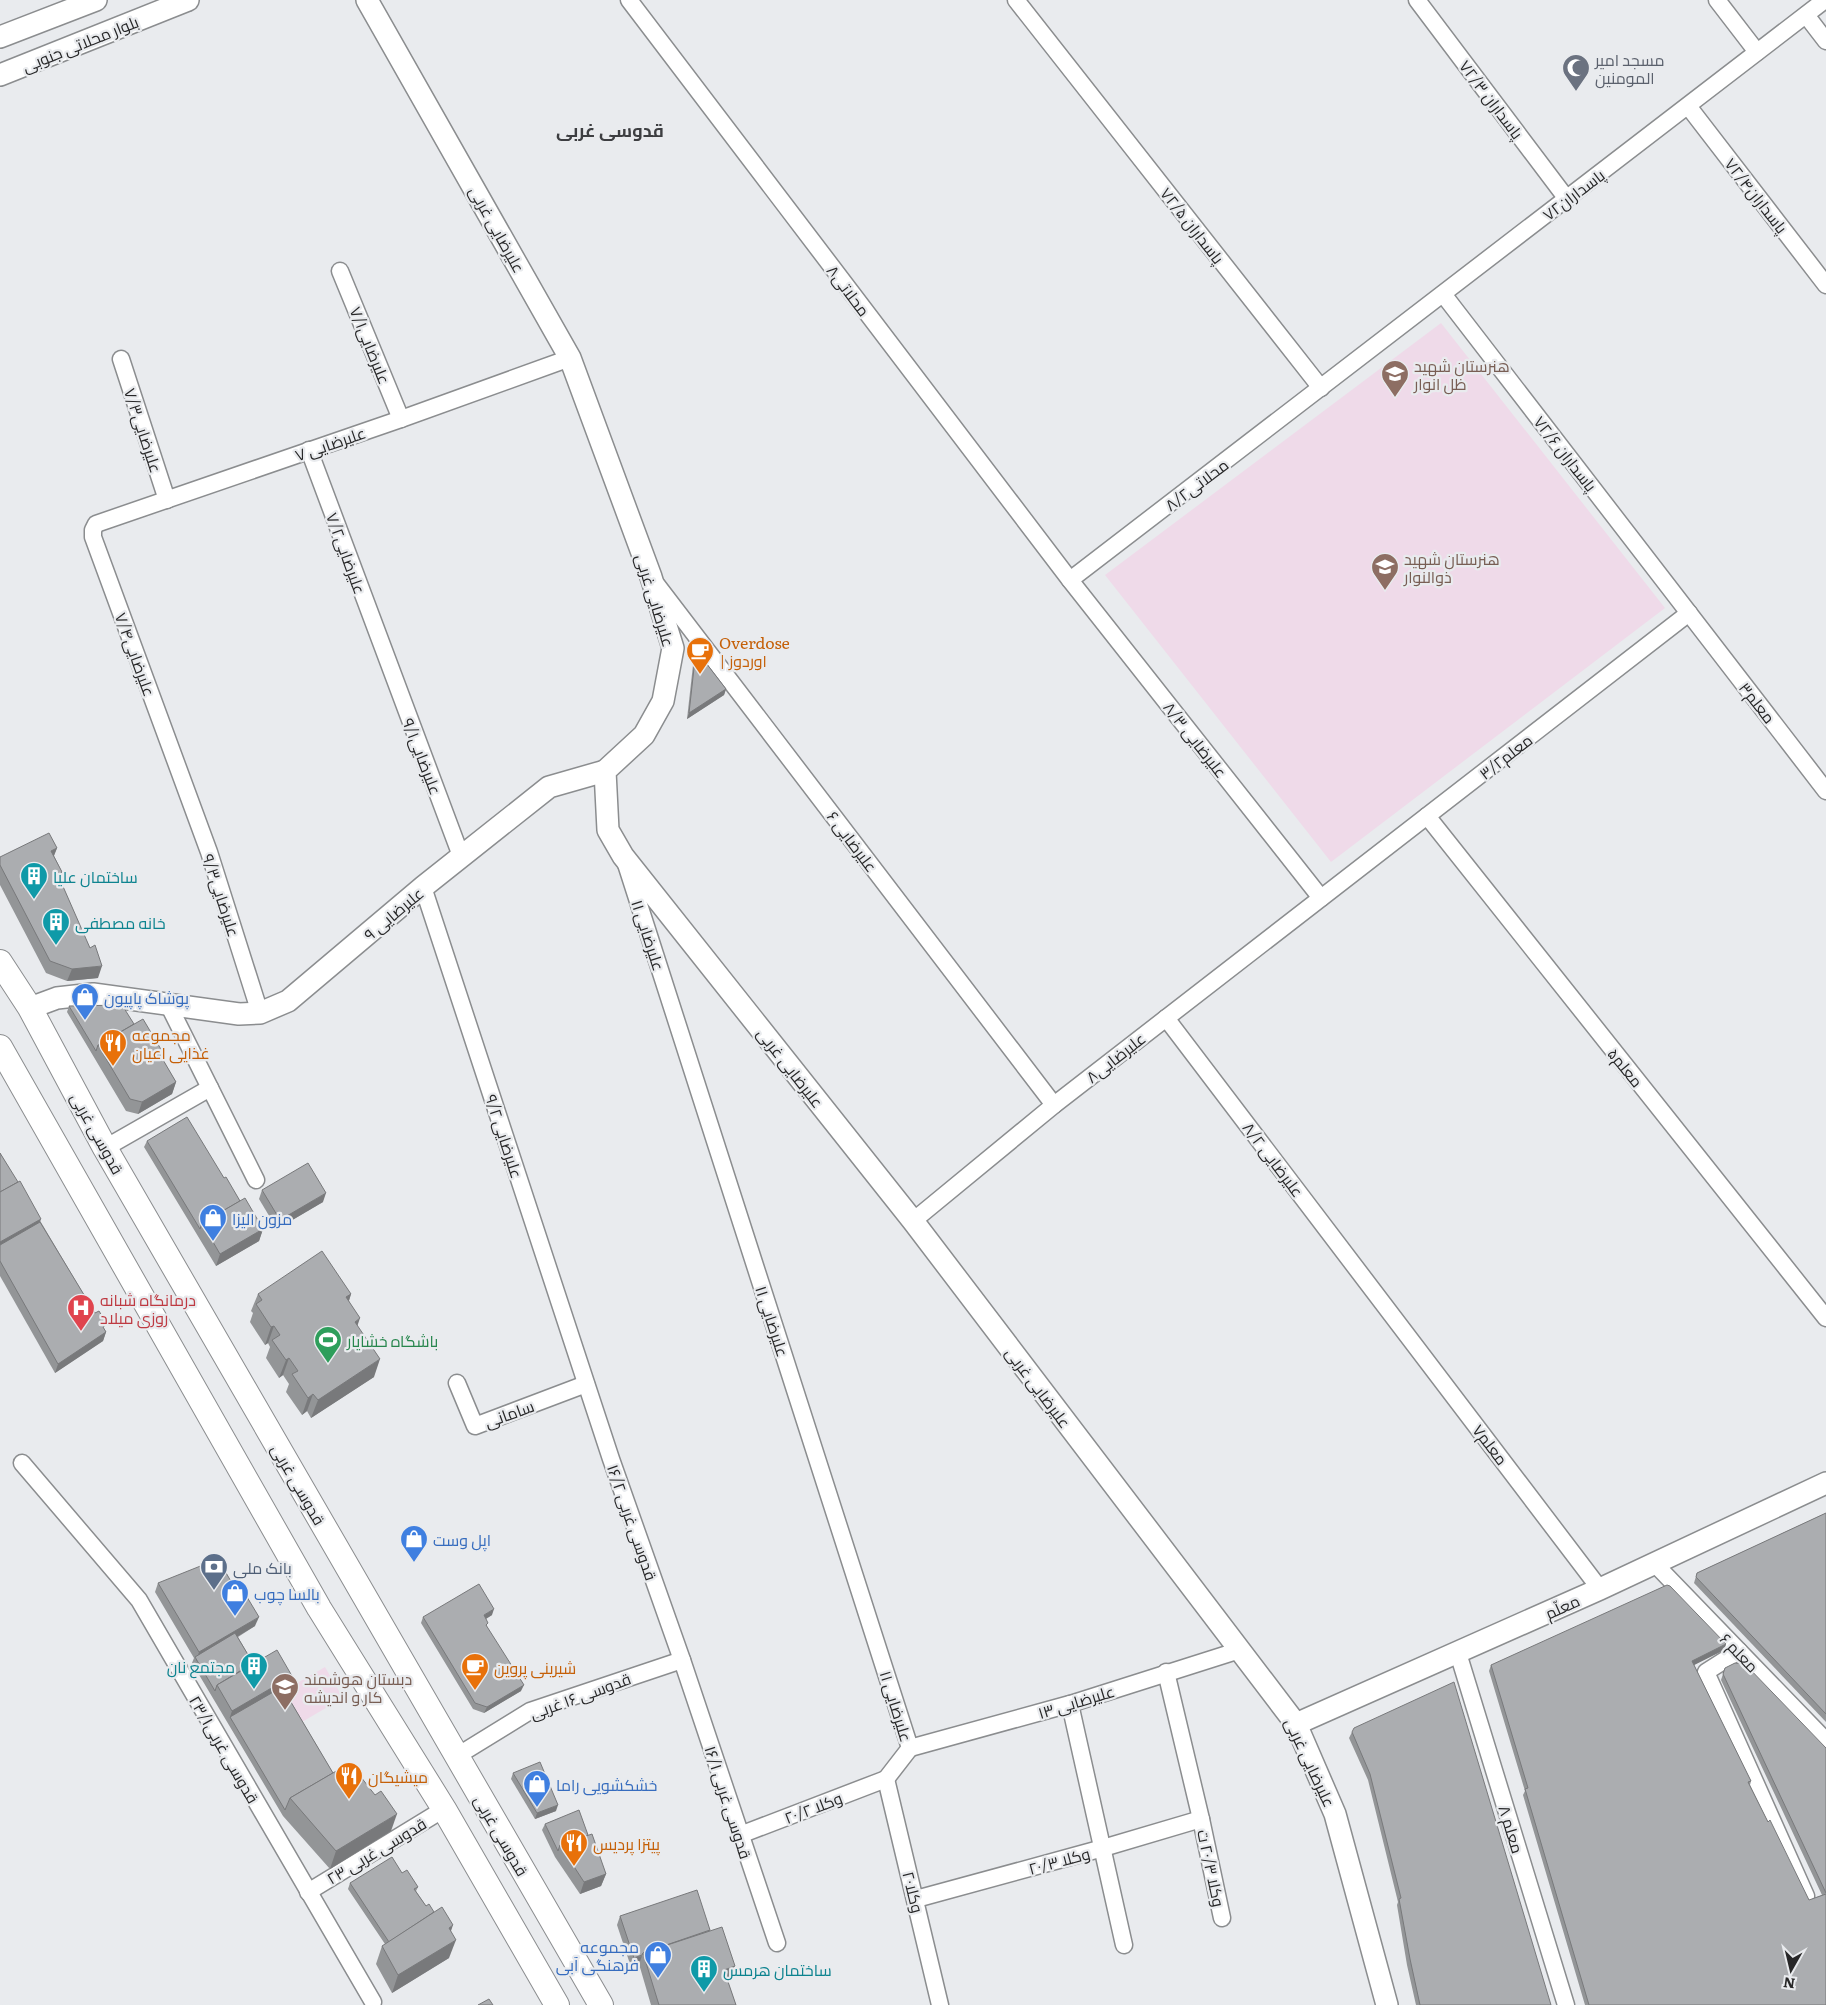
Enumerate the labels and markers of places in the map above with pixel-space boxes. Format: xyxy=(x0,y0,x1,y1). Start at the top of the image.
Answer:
place label: مسجد امیر المومنین xyxy=(1594,47,1665,89)
mosque icon: مسجد امیر المومنین xyxy=(1561,53,1591,92)
place label: هنرستان شهید ظل انوار xyxy=(1413,353,1510,395)
school or university icon: هنرستان شهید ظل انوار xyxy=(1380,359,1410,398)
place label: هنرستان شهید ذوالنوار xyxy=(1403,546,1500,588)
school or university icon: هنرستان شهید ذوالنوار xyxy=(1370,552,1400,591)
place label: Overdose | اوردوز xyxy=(719,630,790,672)
cafe icon: Overdose | اوردوز xyxy=(685,636,715,675)
building icon: ساختمان علیا xyxy=(19,861,49,900)
place label: ساختمان علیا xyxy=(53,864,138,888)
building icon: خانه مصطفی xyxy=(41,907,71,946)
place label: خانه مصطفی xyxy=(75,910,166,934)
shop icon: پوشاک پاپیون xyxy=(70,982,100,1021)
place label: پوشاک پاپیون xyxy=(104,985,190,1010)
place label: مجموعه غذایی اعیان xyxy=(132,1022,210,1064)
restaurant icon: مجموعه غذایی اعیان xyxy=(98,1028,128,1067)
shop icon: مزون الیزا xyxy=(198,1203,228,1242)
place label: مزون الیزا xyxy=(232,1206,292,1230)
place label: درمانگاه شبانه روزی میلاد xyxy=(100,1287,196,1329)
hospital icon: درمانگاه شبانه روزی میلاد xyxy=(66,1293,96,1332)
sports icon: باشگاه خشایار xyxy=(313,1325,343,1364)
place label: باشگاه خشایار xyxy=(346,1328,438,1352)
shop icon: اپل وست xyxy=(399,1524,429,1563)
place label: اپل وست xyxy=(433,1527,491,1552)
bank icon: بانک ملی xyxy=(199,1552,229,1591)
place label: بانک ملی xyxy=(233,1555,292,1579)
shop icon: بالسا چوب xyxy=(220,1578,250,1617)
place label: بالسا چوب xyxy=(254,1581,320,1606)
building icon: مجتمع نان xyxy=(239,1651,269,1690)
cafe icon: شیرینی پروین xyxy=(460,1652,490,1691)
place label: مجتمع نان xyxy=(167,1654,235,1679)
place label: شیرینی پروین xyxy=(494,1655,576,1680)
place label: دبستان هوشمند کار و اندیشه xyxy=(304,1666,412,1708)
school or university icon: دبستان هوشمند کار و اندیشه xyxy=(270,1672,300,1711)
restaurant icon: میشیگان xyxy=(334,1761,364,1800)
place label: میشیگان xyxy=(368,1764,428,1788)
shop icon: خشکشویی راما xyxy=(522,1769,552,1808)
place label: خشکشویی راما xyxy=(556,1772,657,1796)
restaurant icon: پیتزا پردیس xyxy=(559,1828,589,1867)
place label: پیتزا پردیس xyxy=(593,1831,661,1856)
place label: مجموعه فرهنگی آبی xyxy=(556,1934,639,1976)
shop icon: مجموعه فرهنگی آبی xyxy=(643,1940,673,1979)
building icon: ساختمان هرمس xyxy=(689,1954,719,1993)
place label: ساختمان هرمس xyxy=(723,1957,832,1981)

